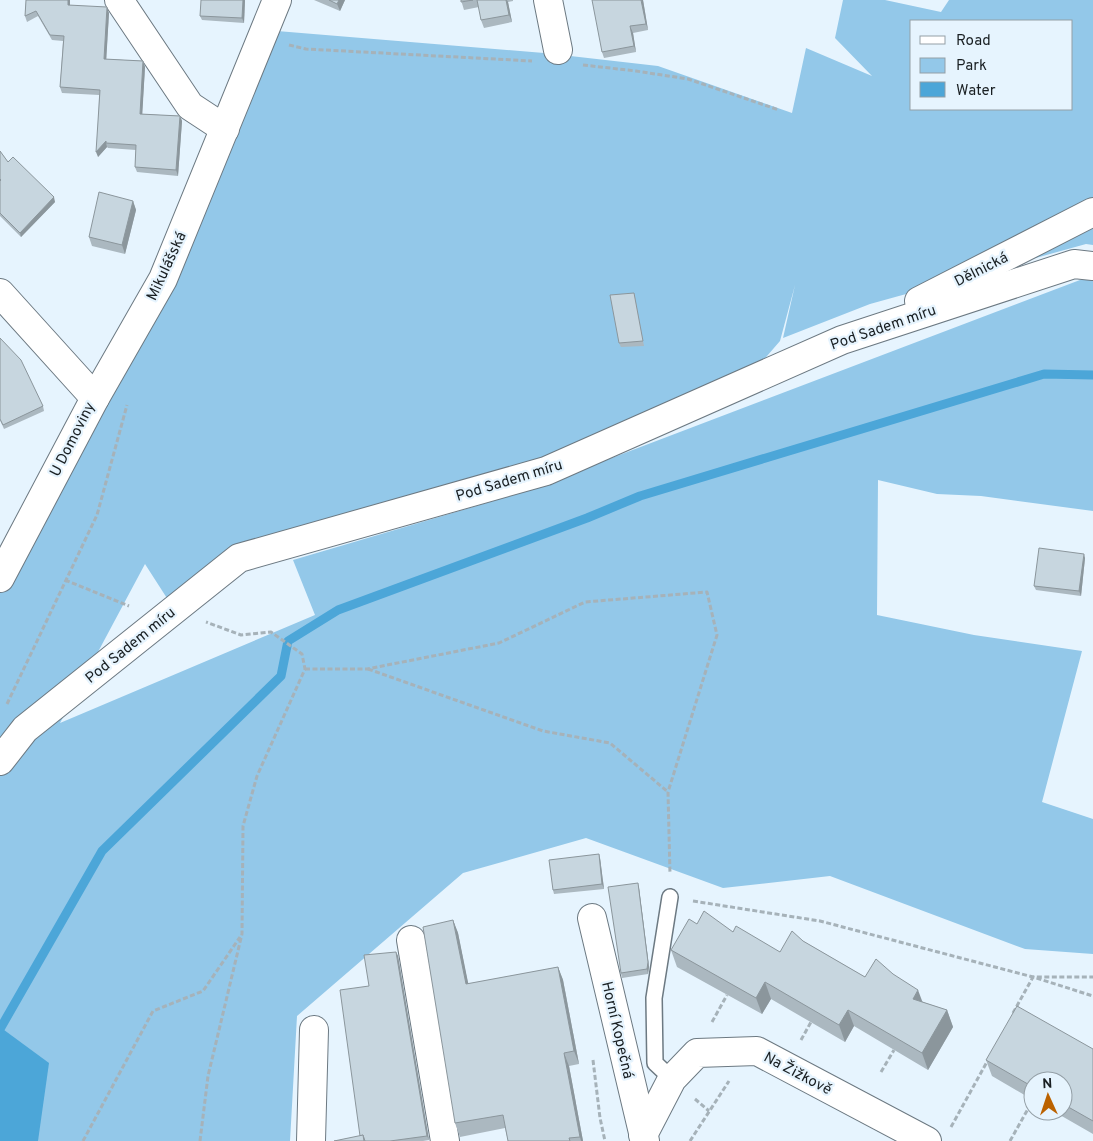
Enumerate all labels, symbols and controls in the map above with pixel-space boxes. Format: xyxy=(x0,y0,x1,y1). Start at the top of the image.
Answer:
legend xyxy=(910,20,1073,110)
text: Road xyxy=(956,32,991,51)
text: Park xyxy=(956,57,987,76)
text: Water xyxy=(956,82,996,101)
street label: Mikulášská xyxy=(143,229,192,304)
street label: Dělnická xyxy=(952,249,1012,292)
street label: Pod Sadem míru xyxy=(828,301,939,355)
street label: U Domoviny xyxy=(46,399,100,480)
street label: Pod Sadem míru xyxy=(454,456,565,507)
street label: Pod Sadem míru xyxy=(82,604,180,688)
street label: Horní Kopečná xyxy=(596,980,637,1081)
street label: Na Žižkově xyxy=(760,1048,835,1100)
north arrow xyxy=(1023,1071,1073,1121)
text: N xyxy=(1042,1076,1053,1093)

